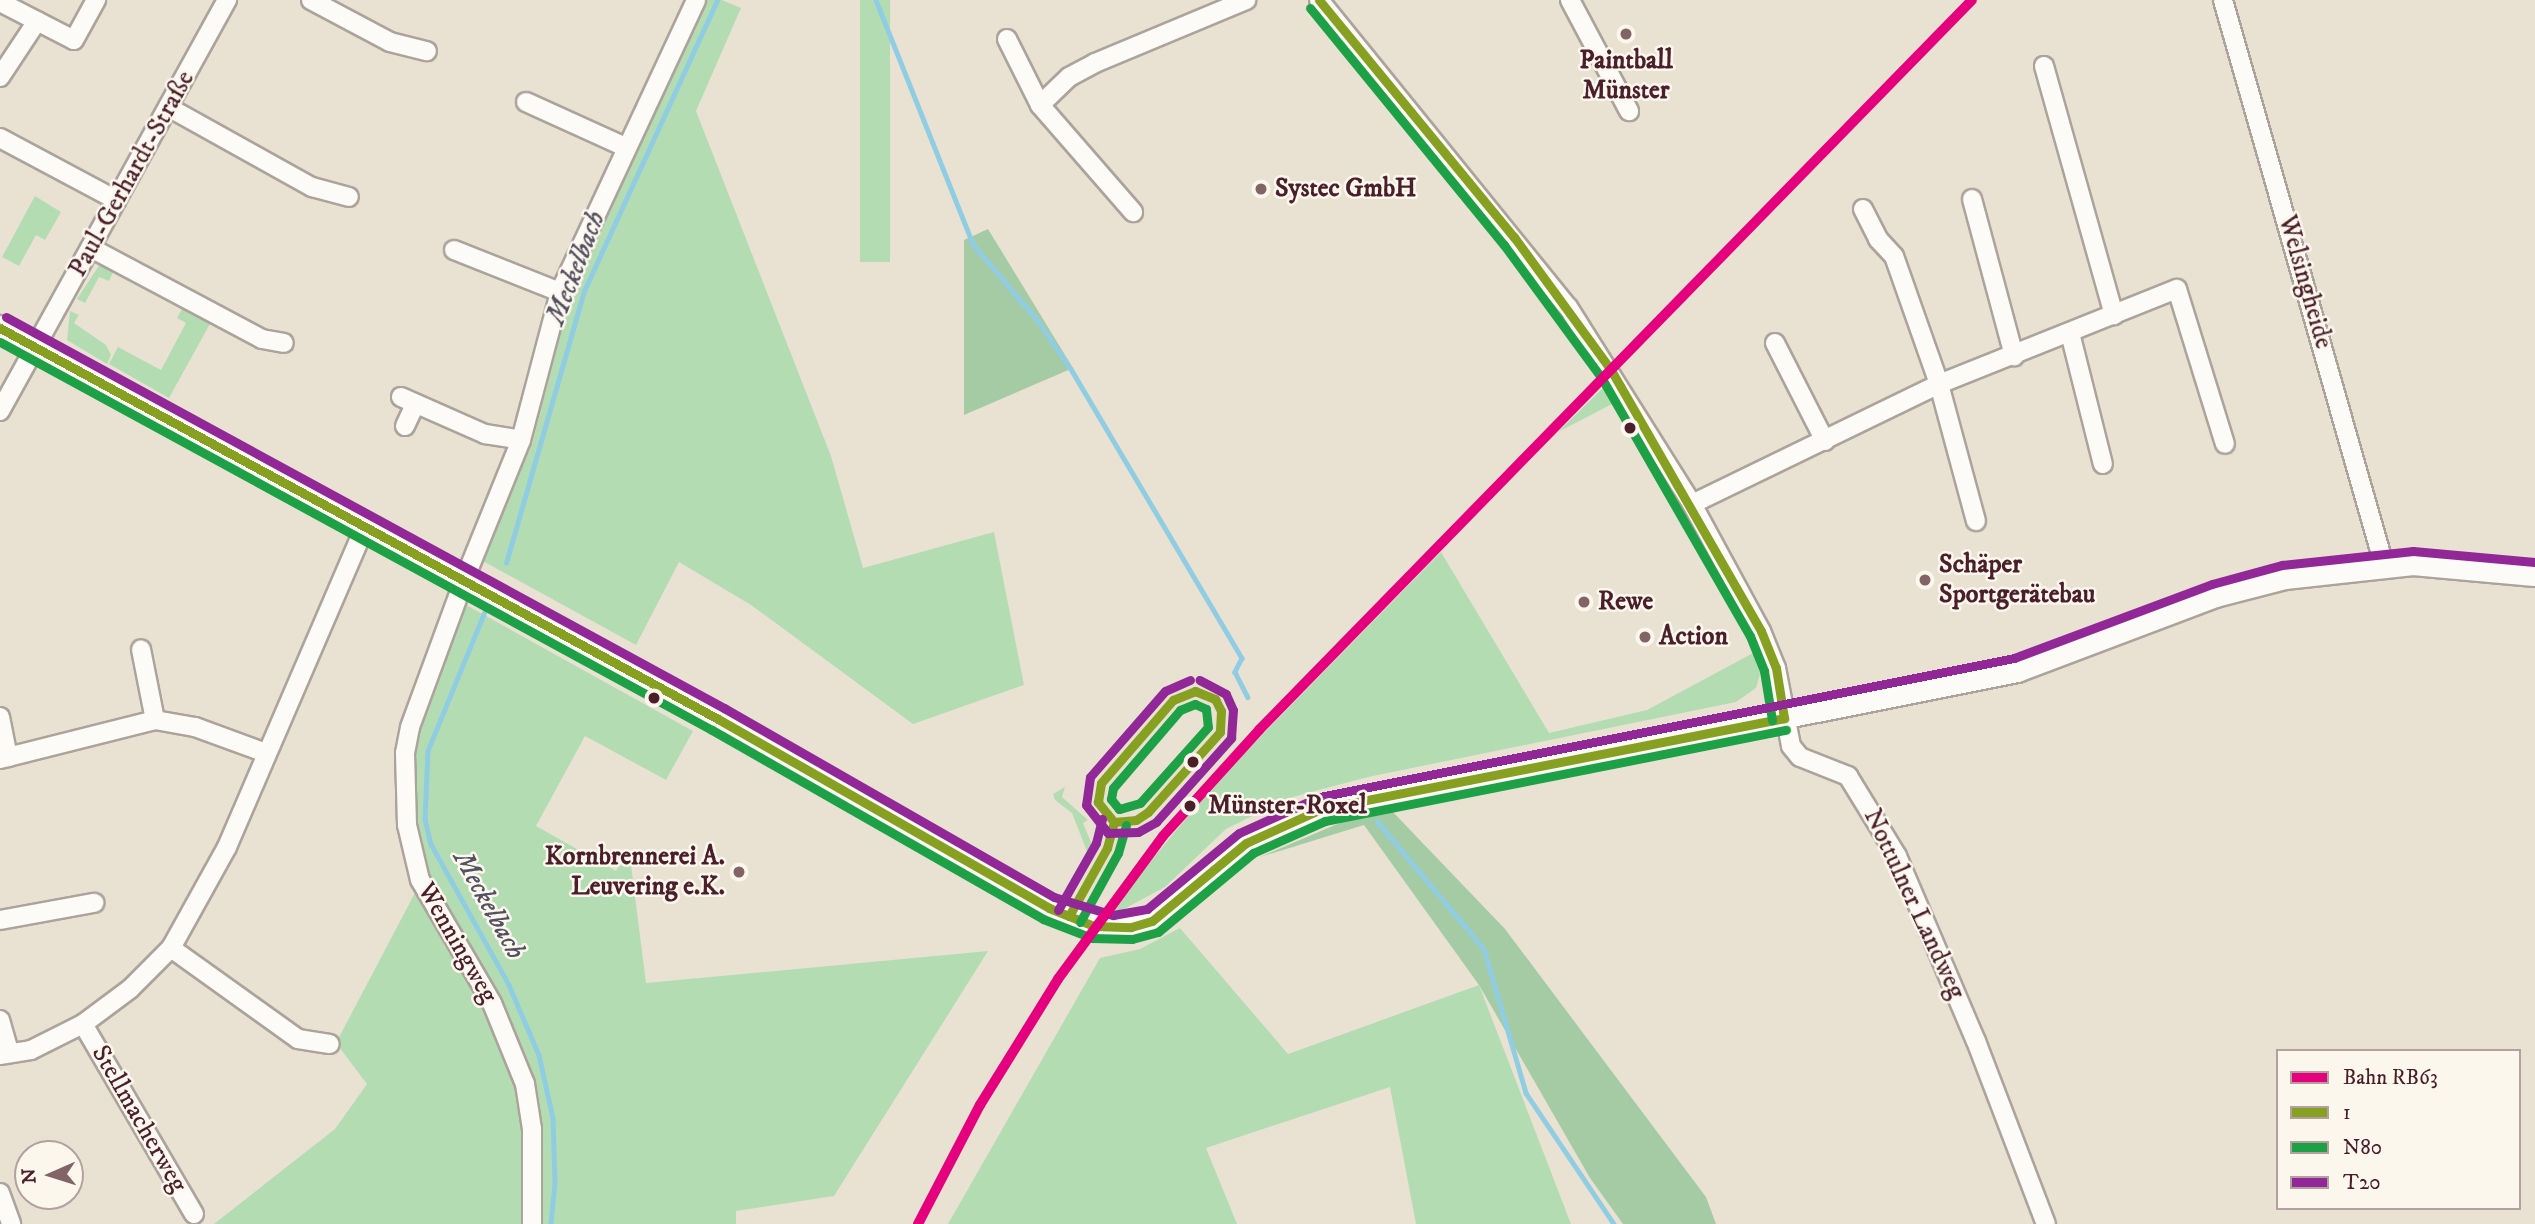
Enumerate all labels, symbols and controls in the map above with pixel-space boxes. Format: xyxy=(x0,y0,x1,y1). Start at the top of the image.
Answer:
marker: Paintball Münster xyxy=(1618,26,1634,42)
place label: Paintball Münster xyxy=(1579,45,1673,106)
street label: Paul-Gerhardt-Straße xyxy=(62,65,202,283)
place label: Systec GmbH xyxy=(1275,173,1417,205)
marker: Systec GmbH xyxy=(1253,181,1269,197)
water label: Meckelbach xyxy=(539,206,613,330)
street label: Welsingheide xyxy=(2271,212,2339,352)
unlabelled marker xyxy=(1623,421,1637,435)
place label: Schäper Sportgerätebau xyxy=(1939,549,2095,610)
marker: Schäper Sportgerätebau xyxy=(1917,572,1933,588)
place label: Rewe xyxy=(1598,586,1653,618)
marker: Rewe xyxy=(1576,594,1592,610)
place label: Action xyxy=(1659,621,1728,653)
marker: Action xyxy=(1637,629,1653,645)
unlabelled marker xyxy=(647,691,661,705)
unlabelled marker xyxy=(1186,755,1200,769)
place label: Münster-Roxel xyxy=(1208,790,1367,822)
marker: Münster-Roxel xyxy=(1179,795,1201,817)
street label: Nottulner Landweg xyxy=(1856,804,1972,1004)
place label: Kornbrennerei A. Leuvering e.K. xyxy=(545,841,725,903)
water label: Meckelbach xyxy=(445,845,533,965)
marker: Kornbrennerei A. Leuvering e.K. xyxy=(731,864,747,880)
street label: Wenningweg xyxy=(410,877,504,1009)
street label: Stellmacherweg xyxy=(84,1040,194,1198)
legend xyxy=(2276,1049,2521,1210)
text: Bahn RB63 xyxy=(2343,1065,2438,1091)
text: 1 xyxy=(2343,1100,2351,1126)
text: N80 xyxy=(2343,1135,2382,1161)
north arrow xyxy=(14,1140,84,1210)
text: N xyxy=(18,1168,41,1184)
text: T20 xyxy=(2343,1170,2381,1196)

